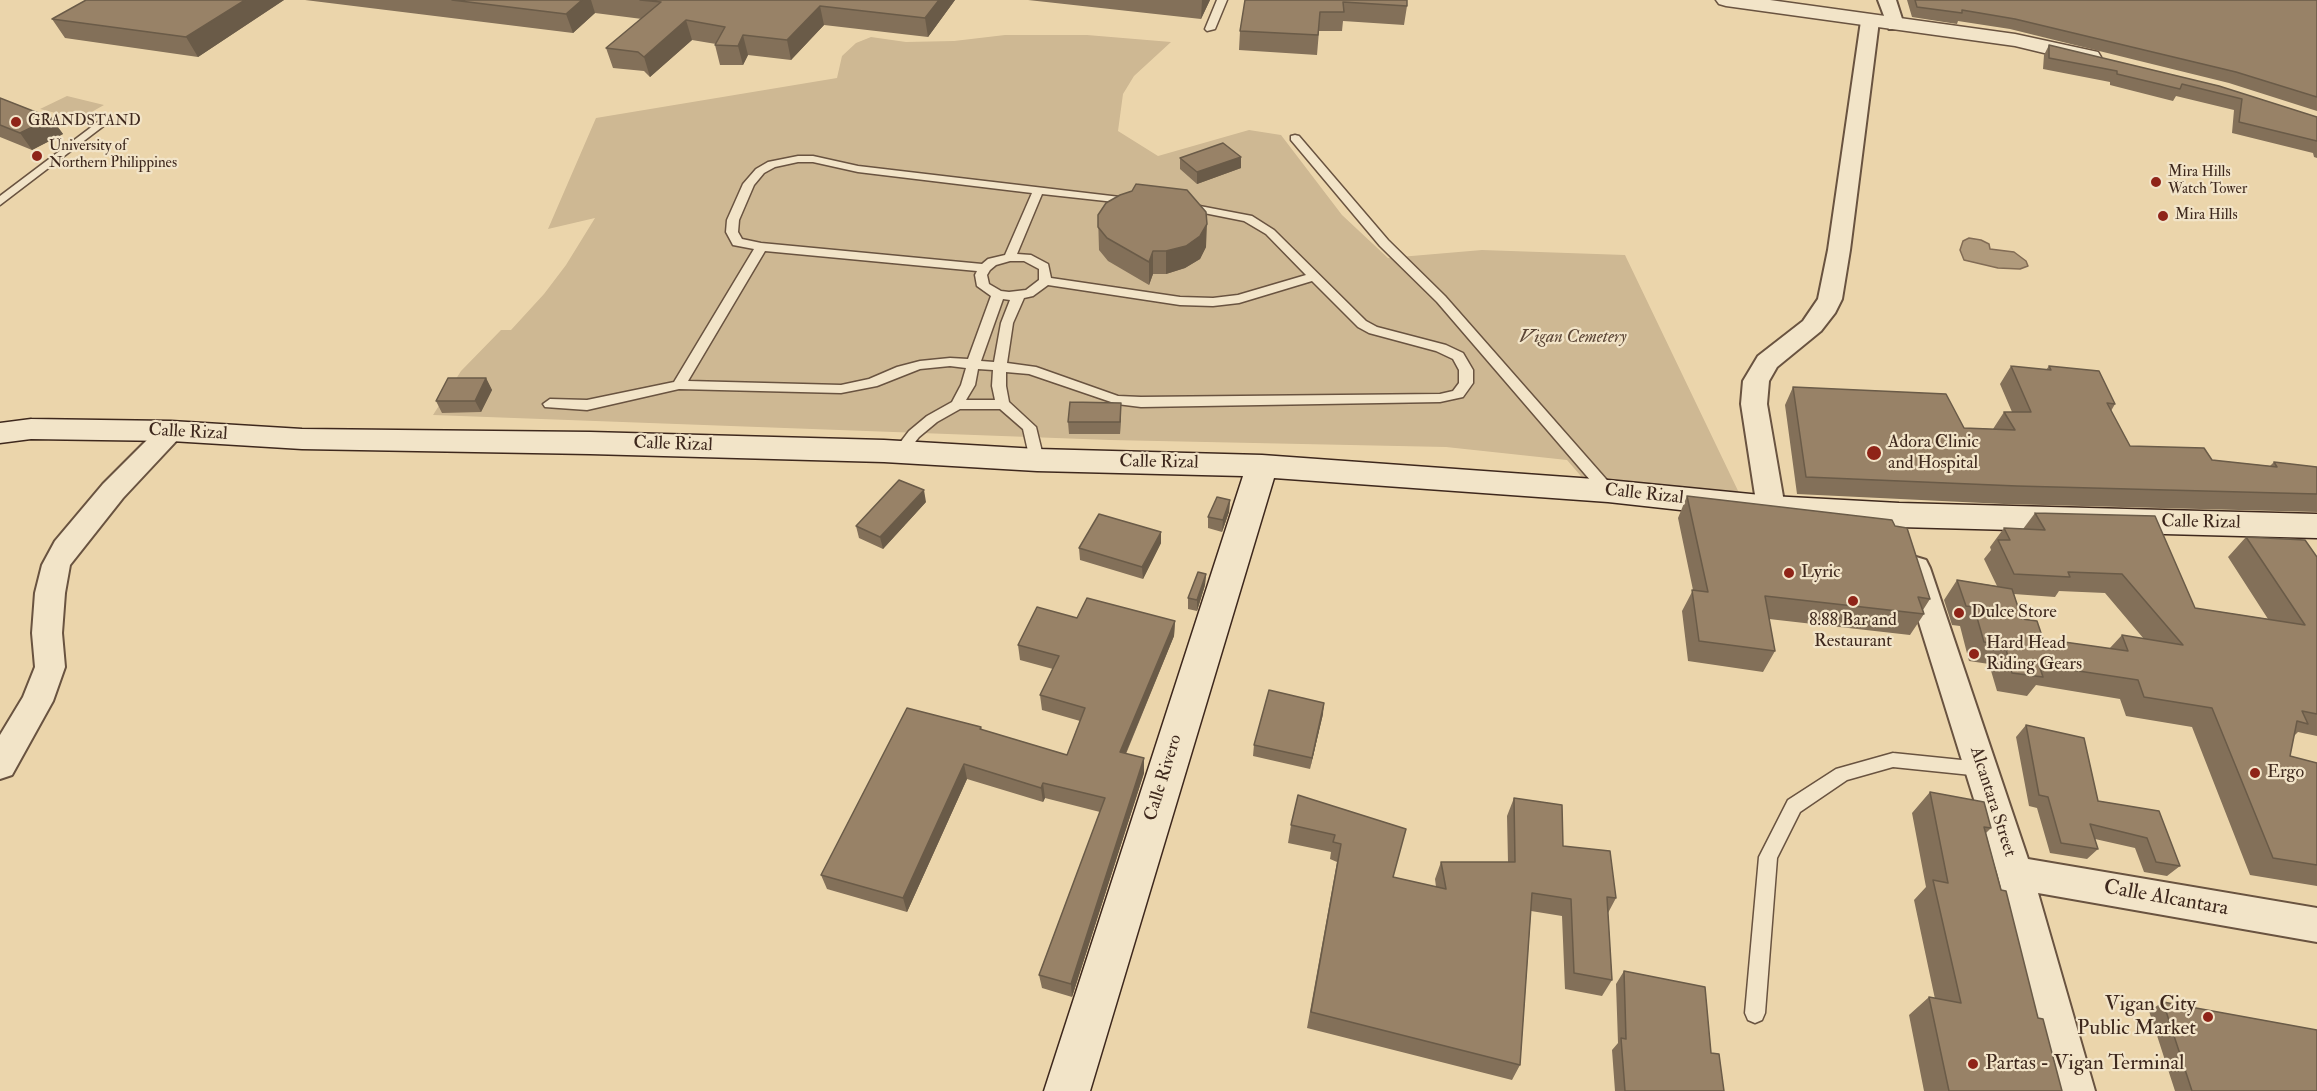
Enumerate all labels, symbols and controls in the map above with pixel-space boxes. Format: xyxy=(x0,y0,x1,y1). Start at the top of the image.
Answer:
place label: GRANDSTAND xyxy=(28,113,141,131)
marker: GRANDSTAND xyxy=(9,115,23,129)
place label: University of Northern Philippines xyxy=(49,138,177,173)
marker: University of Northern Philippines xyxy=(30,149,44,163)
place label: Mira Hills Watch Tower xyxy=(2168,164,2247,199)
marker: Mira Hills Watch Tower xyxy=(2149,175,2163,189)
place label: Mira Hills xyxy=(2175,207,2238,225)
marker: Mira Hills xyxy=(2156,209,2170,223)
park label: Vigan Cemetery xyxy=(1519,327,1627,349)
street label: Calle Rizal xyxy=(148,420,228,446)
place label: Adora Clinic and Hospital xyxy=(1888,432,1979,474)
street label: Calle Rizal xyxy=(633,433,713,457)
marker: Adora Clinic and Hospital xyxy=(1865,444,1883,462)
street label: Calle Rizal xyxy=(1119,452,1199,474)
street label: Calle Rizal xyxy=(1603,480,1685,510)
street label: Calle Rizal xyxy=(2161,512,2241,534)
place label: Lyric xyxy=(1801,562,1841,584)
marker: Lyric xyxy=(1782,566,1796,580)
marker: 8.88 Bar and Restaurant xyxy=(1846,594,1860,608)
place label: Dulce Store xyxy=(1971,602,2057,624)
marker: Dulce Store xyxy=(1952,606,1966,620)
place label: 8.88 Bar and Restaurant xyxy=(1809,610,1897,652)
place label: Hard Head Riding Gears xyxy=(1986,633,2082,676)
marker: Hard Head Riding Gears xyxy=(1967,647,1981,661)
street label: Calle Rivero xyxy=(1141,732,1187,824)
street label: Alcantara Street xyxy=(1964,744,2020,860)
place label: Ergo xyxy=(2267,762,2304,784)
marker: Ergo xyxy=(2248,766,2262,780)
street label: Calle Alcantara xyxy=(2102,876,2230,922)
place label: Vigan City Public Market xyxy=(2077,992,2196,1042)
marker: Vigan City Public Market xyxy=(2201,1010,2215,1024)
place label: Partas - Vigan Terminal xyxy=(1985,1051,2184,1077)
marker: Partas - Vigan Terminal xyxy=(1966,1057,1980,1071)

